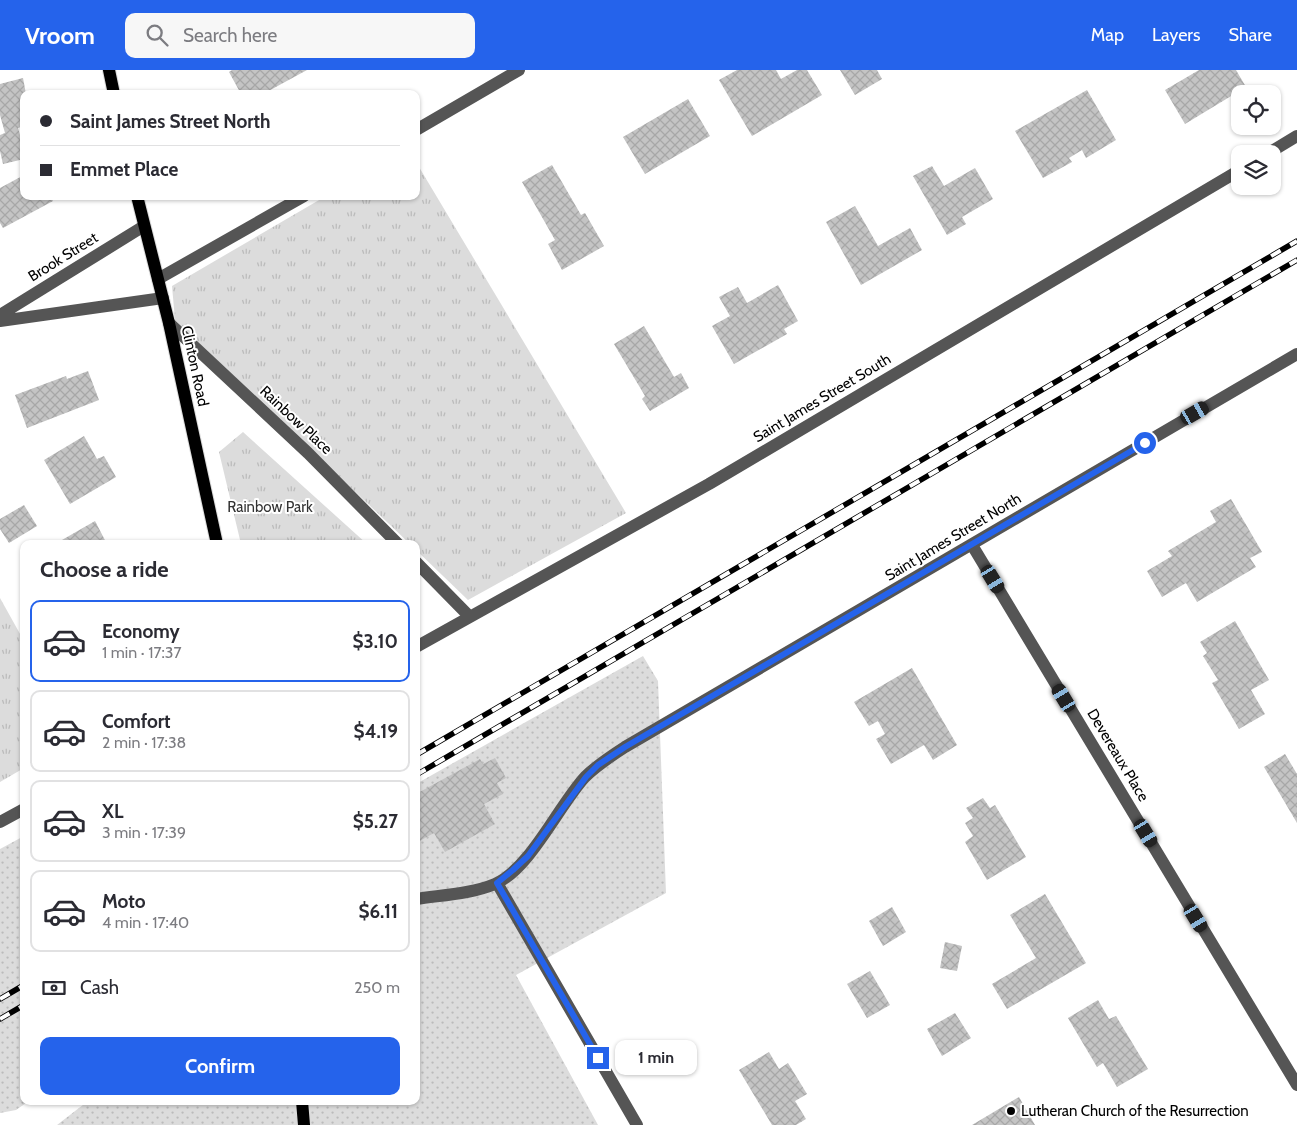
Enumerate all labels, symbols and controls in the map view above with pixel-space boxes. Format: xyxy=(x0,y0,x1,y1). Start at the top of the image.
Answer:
search box xyxy=(125,13,475,58)
text: Vroom xyxy=(25,21,95,50)
icon: search xyxy=(143,21,171,49)
text: Search here xyxy=(183,24,277,47)
text: Map xyxy=(1091,24,1124,46)
text: Layers xyxy=(1152,24,1201,46)
text: Share xyxy=(1229,24,1272,46)
map controls xyxy=(1231,85,1281,195)
button: locate xyxy=(1231,85,1281,135)
text: Saint James Street North xyxy=(70,110,271,133)
button: layers xyxy=(1231,145,1281,195)
text: Emmet Place xyxy=(70,158,178,181)
street label: Brook Street xyxy=(25,229,101,285)
street label: Clinton Road xyxy=(178,324,212,408)
street label: Saint James Street South xyxy=(750,350,894,446)
street label: Rainbow Place xyxy=(256,382,336,458)
car xyxy=(1178,399,1211,427)
route start xyxy=(1134,432,1156,454)
street label: Saint James Street North xyxy=(882,489,1024,585)
park label: Rainbow Park xyxy=(227,498,313,516)
text: Choose a ride xyxy=(40,556,169,583)
car xyxy=(978,562,1007,596)
icon: car xyxy=(42,619,87,664)
text: Economy xyxy=(102,620,180,643)
text: $3.10 xyxy=(352,630,398,653)
text: 1 min · 17:37 xyxy=(102,643,182,662)
car xyxy=(1049,681,1078,715)
street label: Devereaux Place xyxy=(1083,705,1153,805)
icon: car xyxy=(42,709,87,754)
text: Comfort xyxy=(102,710,171,733)
text: $4.19 xyxy=(354,720,398,743)
text: 2 min · 17:38 xyxy=(102,733,186,752)
icon: car xyxy=(42,799,87,844)
text: XL xyxy=(102,800,123,823)
text: $5.27 xyxy=(353,810,398,833)
car xyxy=(1131,816,1160,850)
text: 3 min · 17:39 xyxy=(102,823,186,842)
icon: car xyxy=(42,889,87,934)
text: Moto xyxy=(102,890,146,913)
text: $6.11 xyxy=(358,900,398,923)
car xyxy=(1181,901,1210,935)
text: 4 min · 17:40 xyxy=(102,913,189,932)
icon: cash xyxy=(40,974,68,1002)
text: Cash xyxy=(80,976,119,999)
text: 250 m xyxy=(354,978,400,997)
button: Confirm xyxy=(40,1037,400,1095)
callout: 1 min xyxy=(616,1040,698,1076)
route end xyxy=(587,1047,609,1069)
text: 1 min xyxy=(638,1048,674,1067)
place label: Lutheran Church of the Resurrection xyxy=(1021,1102,1249,1120)
marker: Lutheran Church of the Resurrection xyxy=(1005,1105,1017,1117)

